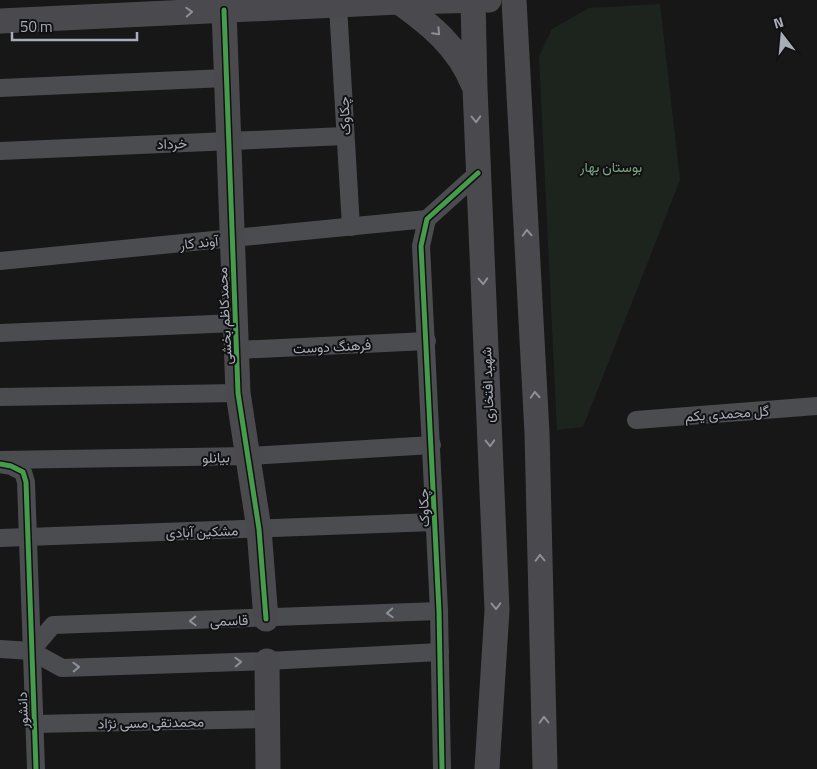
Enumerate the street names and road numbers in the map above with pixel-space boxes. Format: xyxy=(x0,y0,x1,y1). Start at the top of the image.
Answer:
street label: چکاوک xyxy=(333,96,355,136)
street label: خرداد xyxy=(156,132,188,154)
street label: آوند کار xyxy=(178,229,221,255)
street label: محمدکاظم بخشی xyxy=(211,267,237,365)
street label: فرهنگ دوست xyxy=(292,333,372,359)
street label: شهید افتخاری xyxy=(475,347,499,423)
street label: گل محمدی یکم xyxy=(684,400,770,426)
street label: بیانلو xyxy=(202,446,230,468)
street label: چکاوک xyxy=(412,488,434,528)
street label: مشکین آبادی xyxy=(165,519,239,543)
street label: قاسمی xyxy=(209,609,249,631)
street label: دانشور xyxy=(11,691,33,730)
street label: محمدتقی مسی نژاد xyxy=(98,711,204,733)

